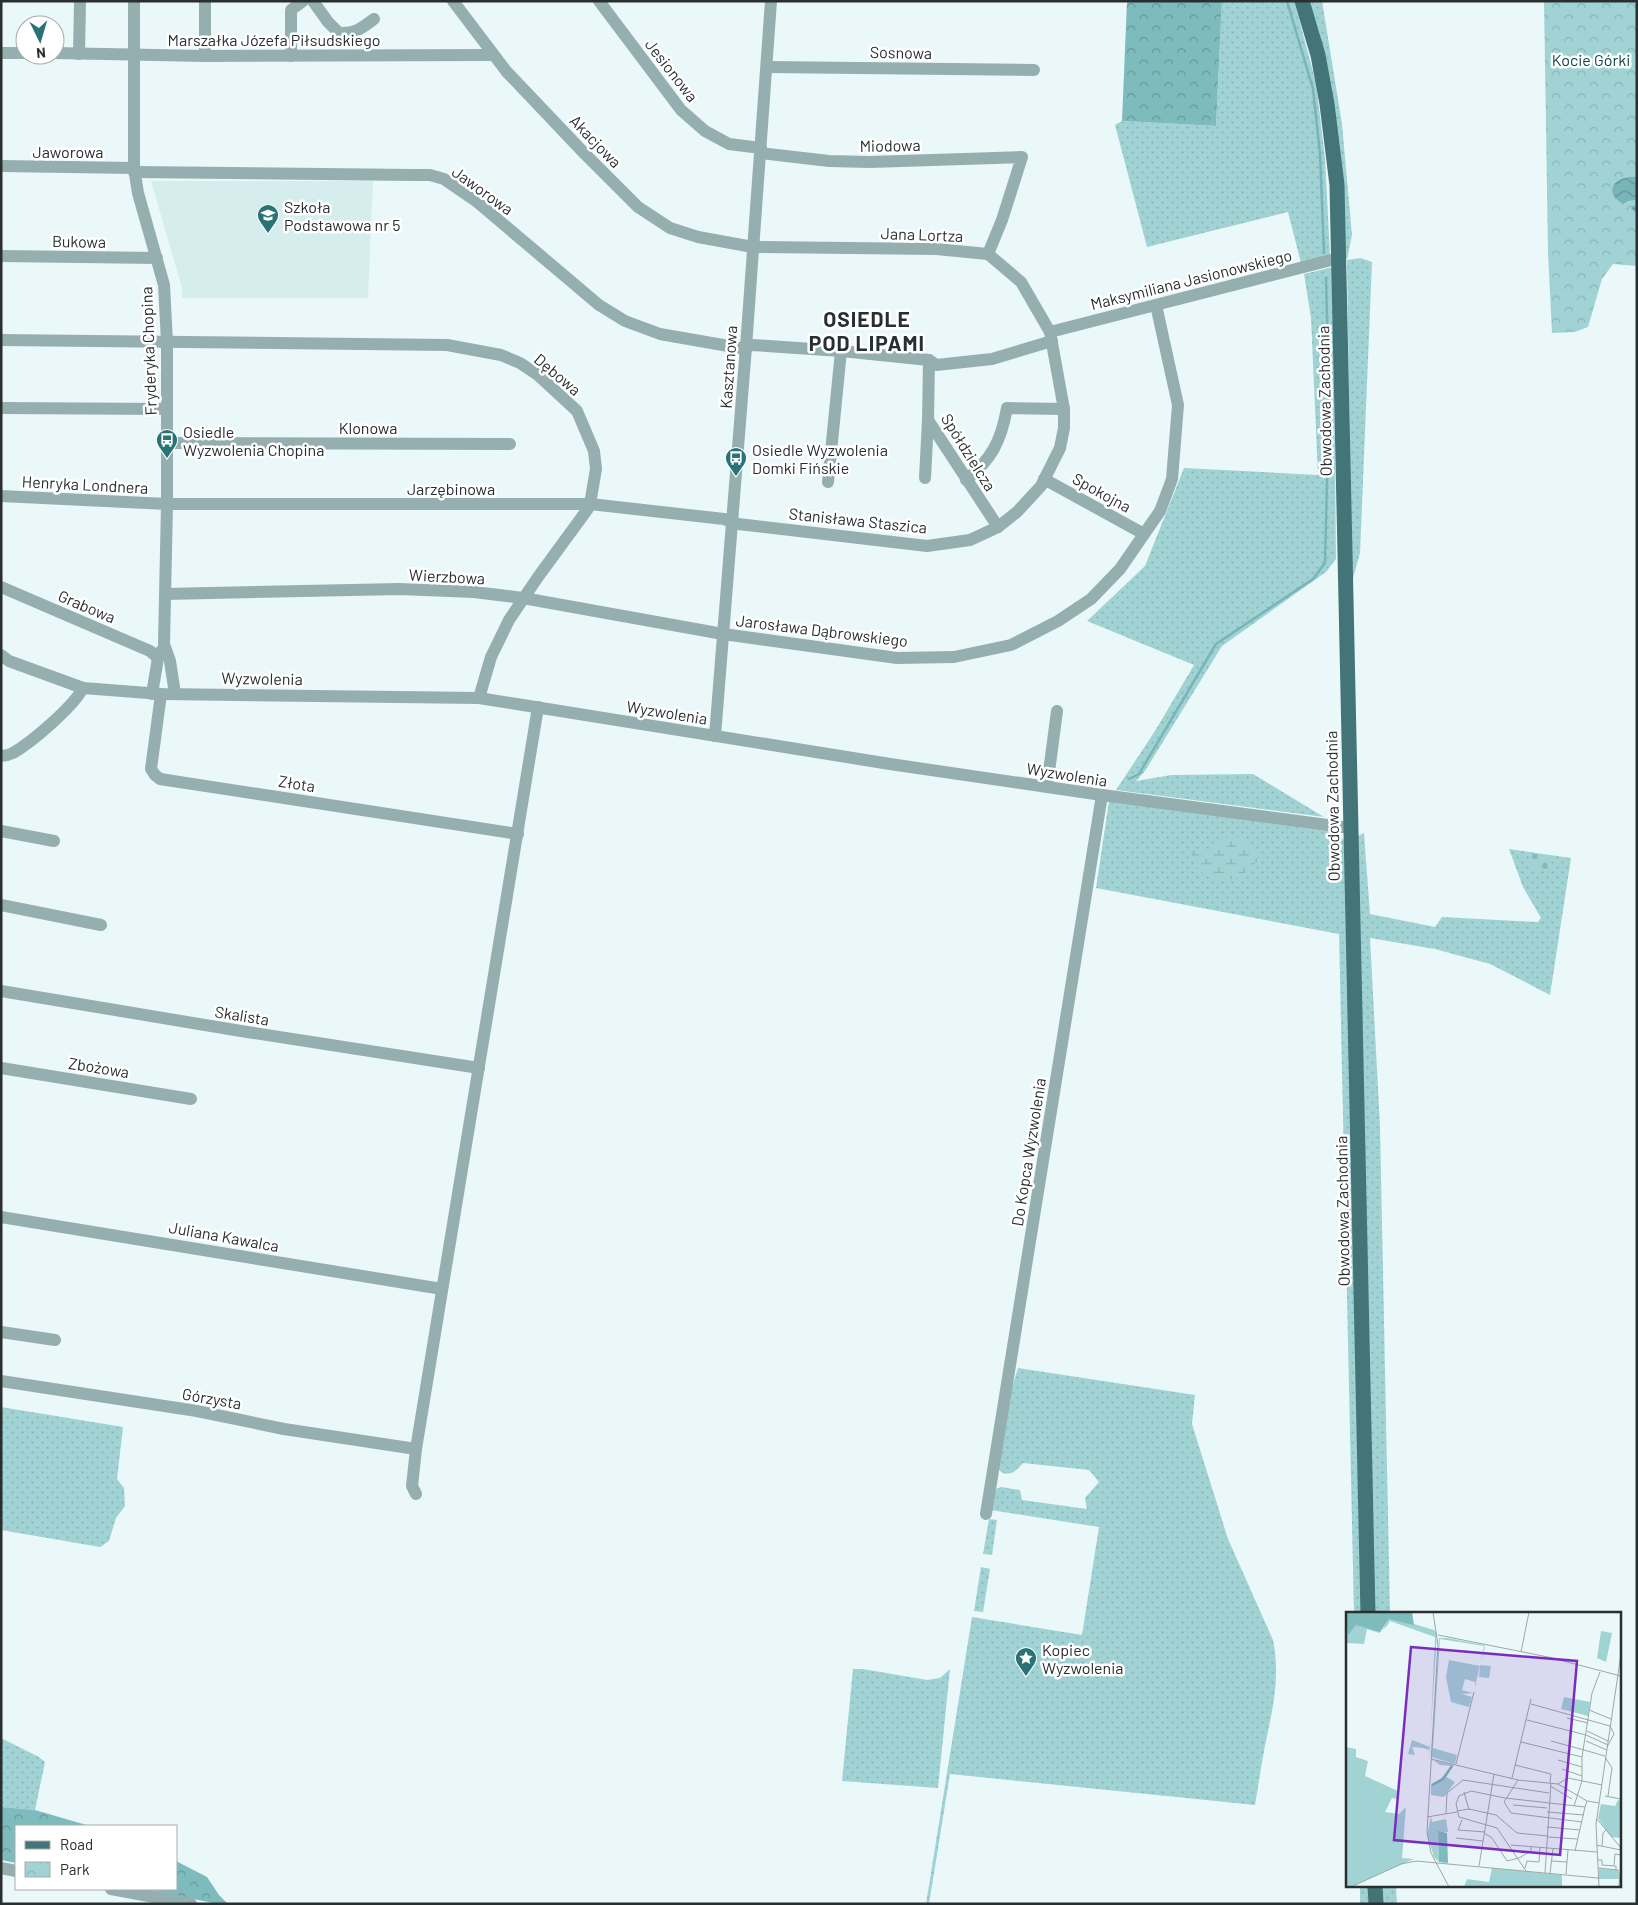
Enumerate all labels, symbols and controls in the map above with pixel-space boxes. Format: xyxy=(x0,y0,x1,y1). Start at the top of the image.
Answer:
north arrow xyxy=(15,15,65,65)
street label: Marszałka Józefa Piłsudskiego xyxy=(168,30,380,49)
street label: Jesionowa xyxy=(642,35,702,105)
street label: Sosnowa xyxy=(870,42,932,62)
text: N xyxy=(36,45,47,62)
park label: Kocie Górki xyxy=(1552,50,1630,69)
street label: Akacjowa xyxy=(566,111,626,171)
street label: Miodowa xyxy=(859,135,921,155)
street label: Jaworowa xyxy=(33,142,103,161)
street label: Jaworowa xyxy=(449,161,517,219)
place label: Szkoła Podstawowa nr 5 xyxy=(284,197,401,234)
school or university icon: Szkoła Podstawowa nr 5 xyxy=(256,203,280,234)
street label: Jana Lortza xyxy=(880,223,964,245)
street label: Bukowa xyxy=(52,231,106,251)
street label: Maksymiliana Jasionowskiego xyxy=(1088,245,1294,313)
street label: Fryderyka Chopina xyxy=(136,286,160,416)
district label: OSIEDLE POD LIPAMI xyxy=(809,306,925,355)
street label: Kasztanowa xyxy=(716,325,740,409)
street label: Obwodowa Zachodnia xyxy=(1313,326,1335,476)
street label: Dębowa xyxy=(531,349,585,399)
street label: Spółdzielcza xyxy=(938,410,1000,494)
street label: Klonowa xyxy=(339,418,397,437)
place label: Osiedle Wyzwolenia Chopina xyxy=(183,422,324,459)
bus stop icon: Osiedle Wyzwolenia Chopina xyxy=(155,428,179,459)
place label: Osiedle Wyzwolenia Domki Fińskie xyxy=(752,440,888,477)
bus stop icon: Osiedle Wyzwolenia Domki Fińskie xyxy=(724,446,748,477)
street label: Spokojna xyxy=(1069,468,1135,516)
street label: Henryka Londnera xyxy=(21,471,149,497)
street label: Jarzębinowa xyxy=(407,479,495,498)
street label: Stanisława Staszica xyxy=(788,503,928,537)
street label: Wierzbowa xyxy=(408,565,486,587)
street label: Grabowa xyxy=(56,585,118,627)
street label: Jarosława Dąbrowskiego xyxy=(735,610,909,650)
street label: Wyzwolenia xyxy=(221,668,303,688)
street label: Wyzwolenia xyxy=(625,696,709,728)
street label: Obwodowa Zachodnia xyxy=(1321,731,1343,881)
street label: Wyzwolenia xyxy=(1025,758,1109,790)
street label: Złota xyxy=(277,771,317,795)
street label: Skalista xyxy=(213,1001,271,1029)
street label: Zbożowa xyxy=(67,1053,131,1081)
street label: Do Kopca Wyzwolenia xyxy=(1007,1076,1049,1228)
street label: Obwodowa Zachodnia xyxy=(1331,1136,1353,1286)
street label: Juliana Kawalca xyxy=(168,1217,280,1255)
street label: Górzysta xyxy=(181,1383,243,1413)
inset map xyxy=(1346,1612,1620,1888)
place label: Kopiec Wyzwolenia xyxy=(1042,1640,1123,1677)
place icon: Kopiec Wyzwolenia xyxy=(1014,1646,1038,1677)
legend xyxy=(15,1825,178,1890)
text: Road xyxy=(60,1835,93,1853)
text: Park xyxy=(60,1860,90,1878)

